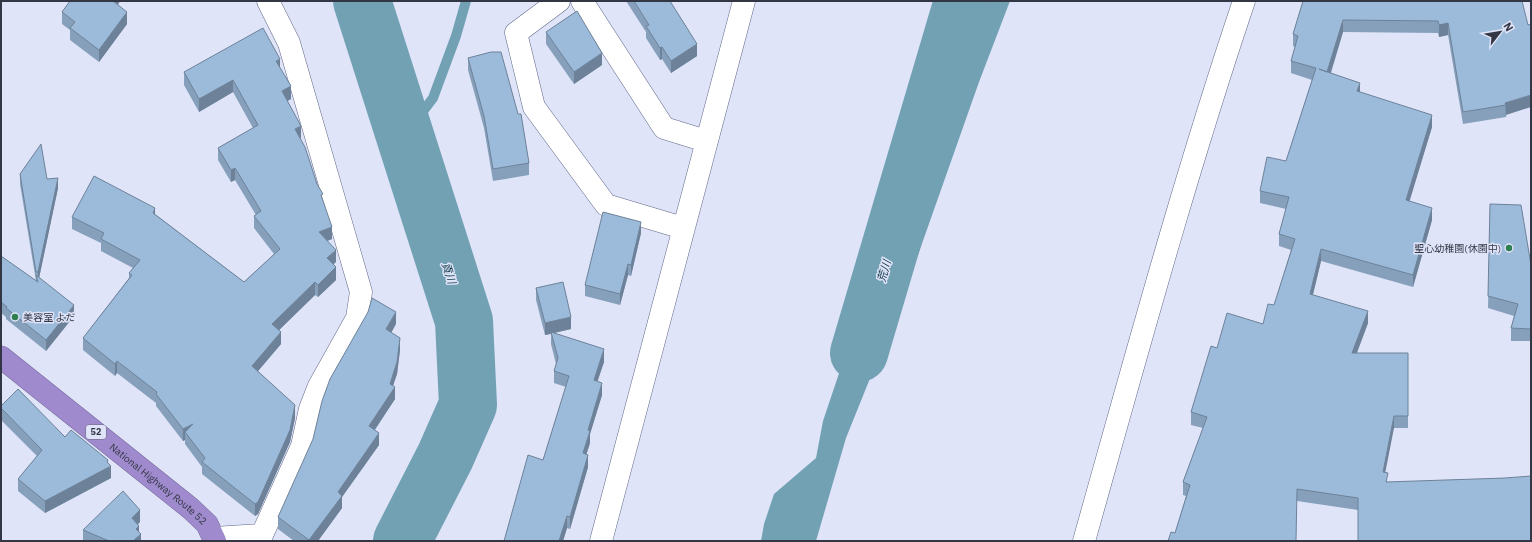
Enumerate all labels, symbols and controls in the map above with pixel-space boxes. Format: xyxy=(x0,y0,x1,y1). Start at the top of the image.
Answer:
north arrow xyxy=(1480,12,1520,52)
text: N xyxy=(1501,20,1517,34)
place label: 聖心幼稚園(休園中) xyxy=(1414,242,1501,255)
marker: 聖心幼稚園(休園中) xyxy=(1504,243,1514,253)
water label: 荒川 xyxy=(874,258,894,284)
water label: 貢川 xyxy=(439,260,459,287)
place label: 美容室 よだ xyxy=(23,311,75,324)
marker: 美容室 よだ xyxy=(10,312,20,322)
road number: 52 xyxy=(86,425,106,439)
street label: National Highway Route 52 xyxy=(107,440,209,528)

